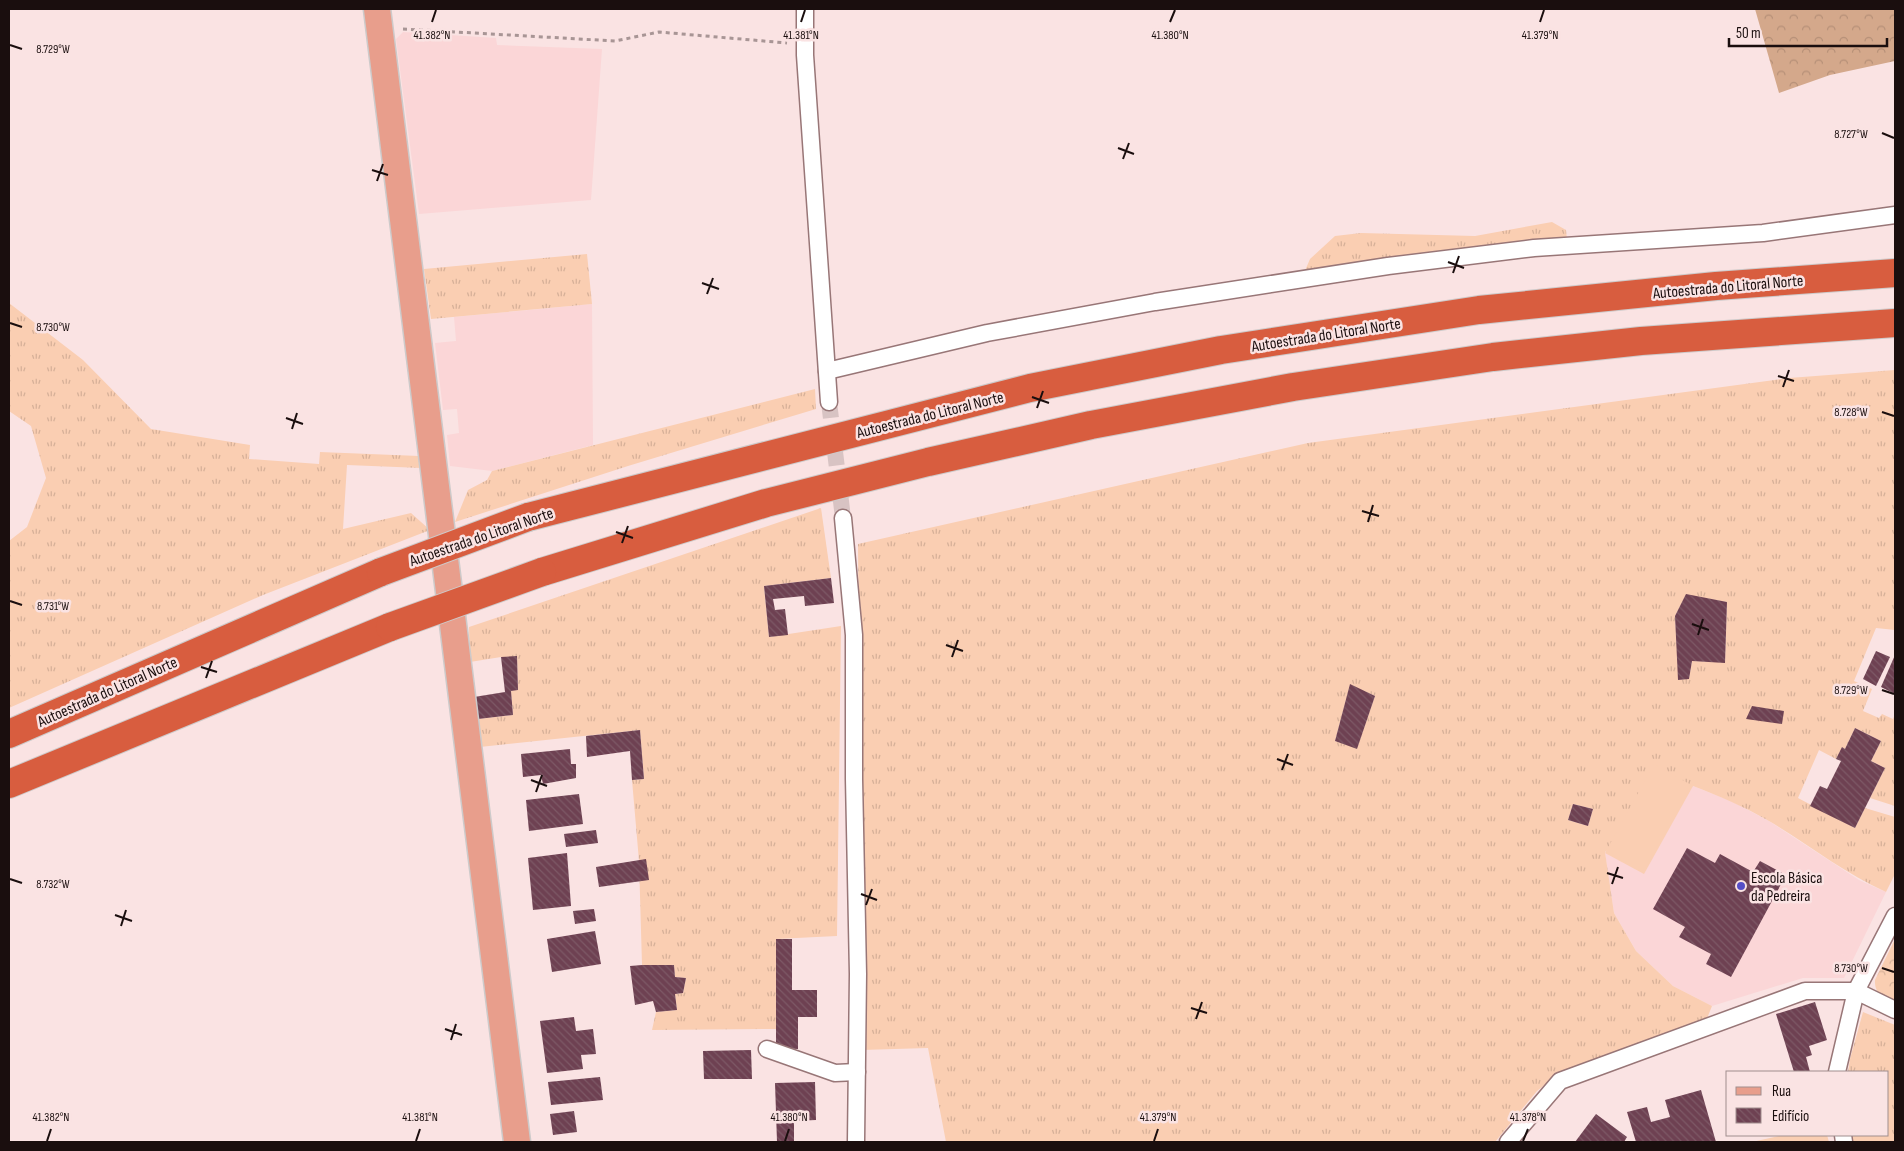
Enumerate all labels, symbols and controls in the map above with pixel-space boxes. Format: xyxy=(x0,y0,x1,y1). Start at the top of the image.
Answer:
scale bar xyxy=(1729,15,1886,47)
text: 50 m xyxy=(1736,24,1761,43)
text: 41.382°N xyxy=(414,28,450,43)
text: 41.381°N xyxy=(783,28,819,43)
text: 41.380°N xyxy=(1151,28,1189,43)
text: 41.379°N xyxy=(1522,28,1558,43)
text: 8.729°W xyxy=(36,42,70,57)
text: 8.727°W xyxy=(1834,127,1868,142)
street label: Autoestrada do Litoral Norte xyxy=(1651,271,1804,304)
street label: Autoestrada do Litoral Norte xyxy=(1249,314,1402,357)
text: 8.730°W xyxy=(36,320,70,335)
street label: Autoestrada do Litoral Norte xyxy=(854,388,1006,443)
text: 8.728°W xyxy=(1834,405,1868,420)
street label: Autoestrada do Litoral Norte xyxy=(406,504,556,571)
text: 8.731°W xyxy=(37,599,69,614)
street label: Autoestrada do Litoral Norte xyxy=(34,653,180,732)
text: 8.729°W xyxy=(1834,683,1868,698)
place label: Escola Básica da Pedreira xyxy=(1751,869,1822,906)
text: 8.732°W xyxy=(36,877,70,892)
marker: Escola Básica da Pedreira xyxy=(1735,880,1747,892)
text: 8.730°W xyxy=(1834,961,1868,976)
legend xyxy=(1726,1071,1889,1136)
text: Rua xyxy=(1772,1082,1791,1101)
text: Edifício xyxy=(1772,1107,1809,1126)
text: 41.382°N xyxy=(33,1110,69,1125)
text: 41.381°N xyxy=(402,1110,438,1125)
text: 41.380°N xyxy=(770,1110,808,1125)
text: 41.379°N xyxy=(1140,1110,1176,1125)
text: 41.378°N xyxy=(1510,1110,1546,1125)

